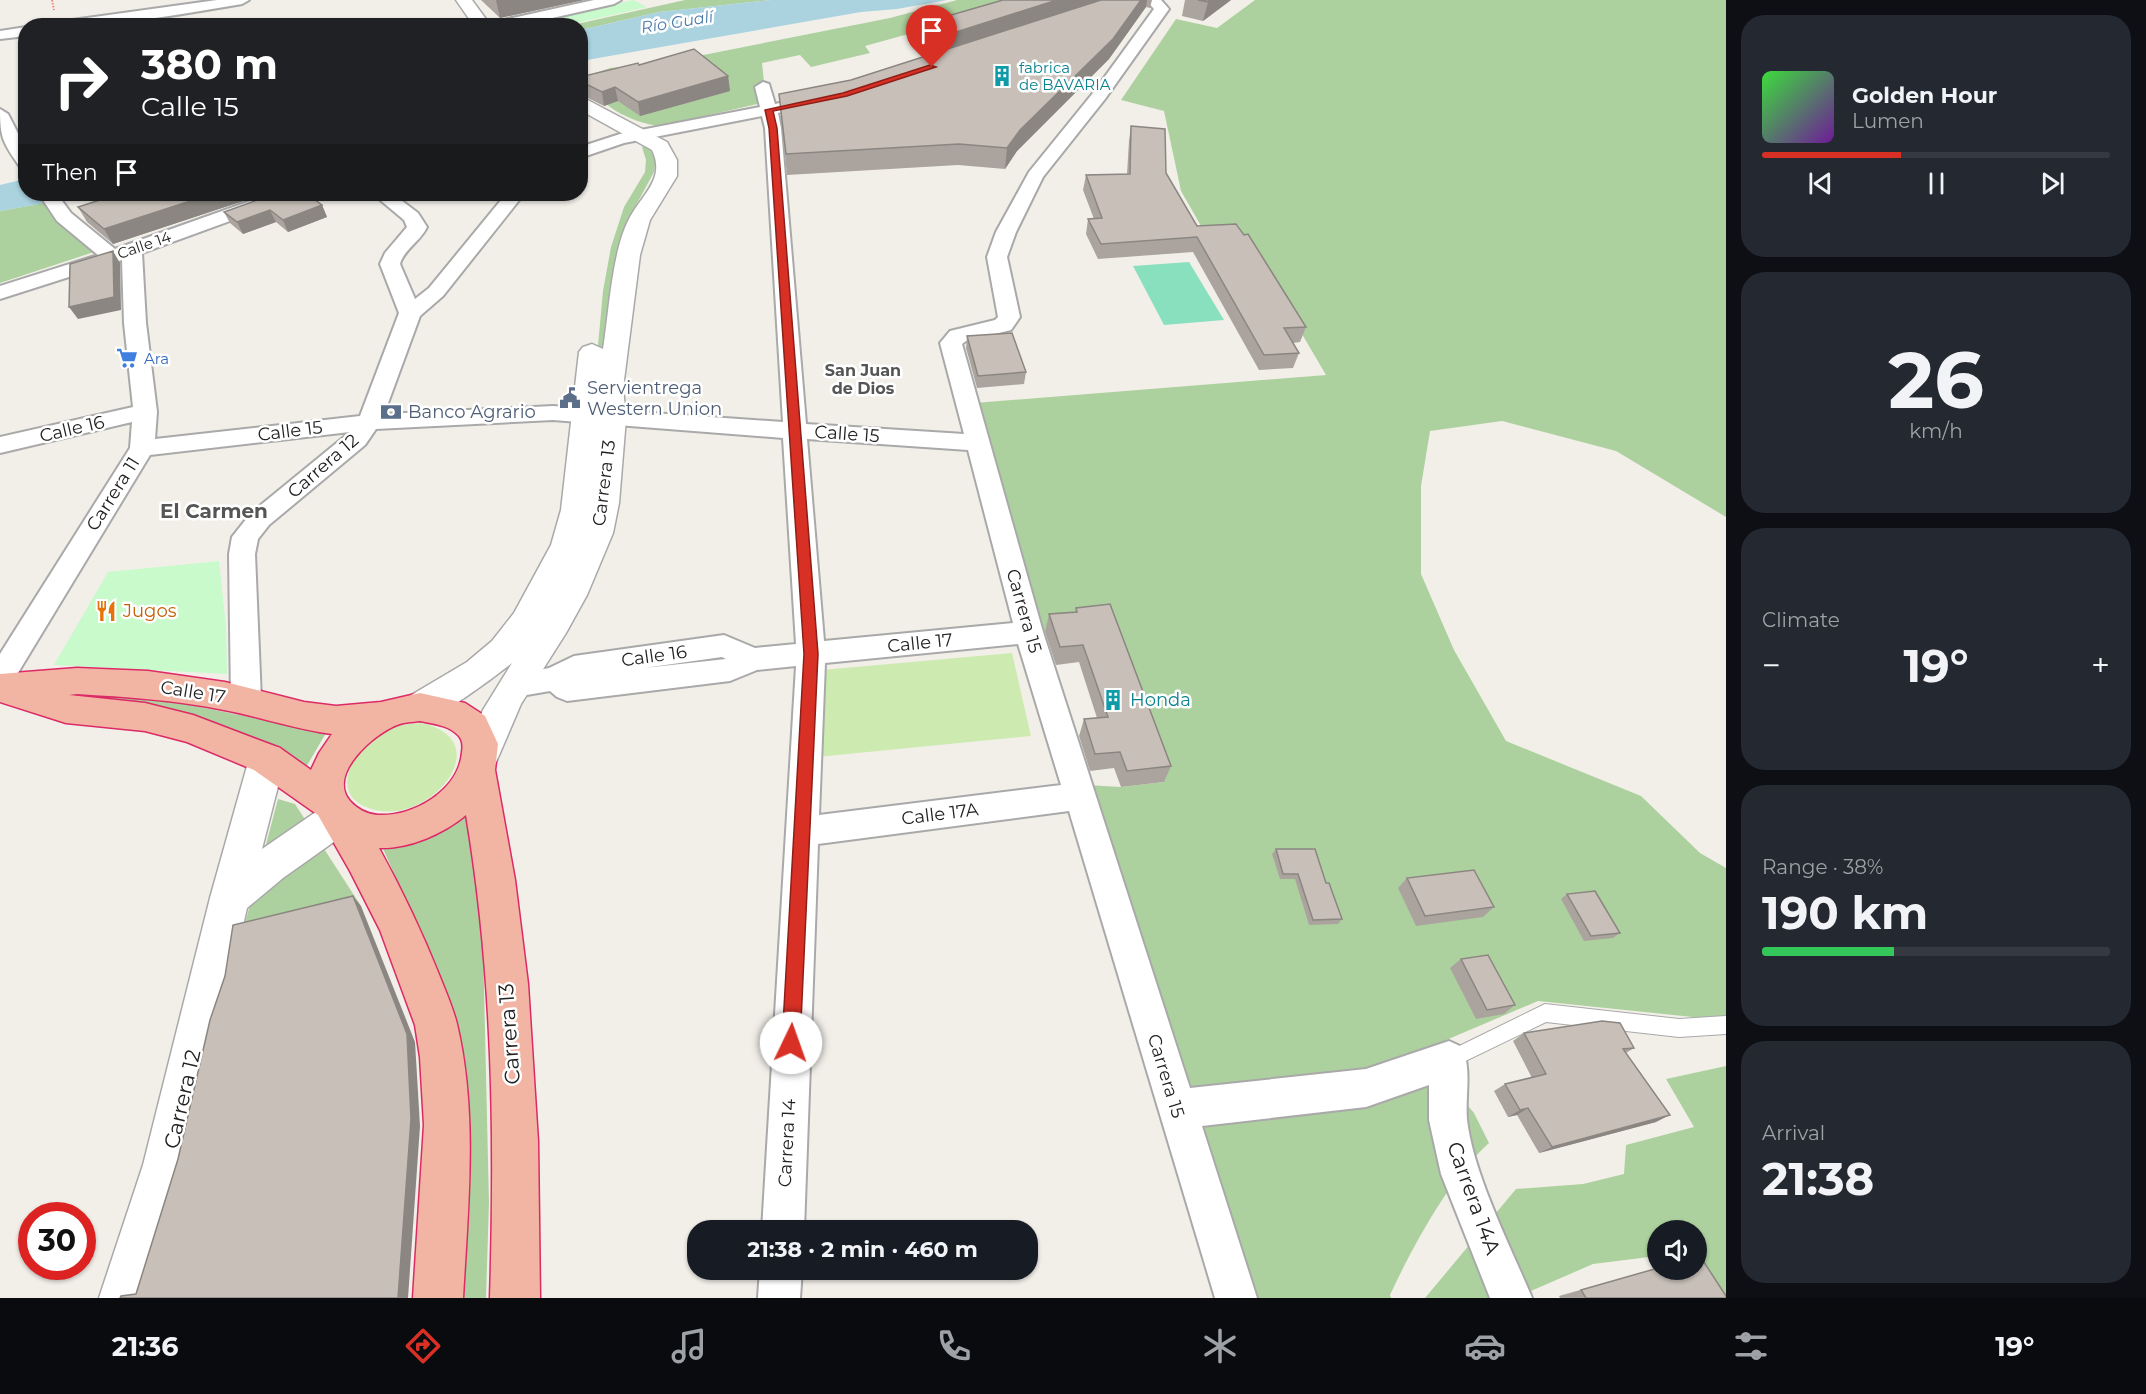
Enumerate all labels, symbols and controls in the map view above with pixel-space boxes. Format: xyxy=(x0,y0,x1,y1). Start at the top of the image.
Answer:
pin xyxy=(906,5,957,67)
water label: Río Gualí xyxy=(640,7,717,37)
icon: arrive xyxy=(915,14,948,47)
text: 380 m xyxy=(141,38,278,90)
icon: right xyxy=(42,42,120,120)
place label: fabrica de BAVARIA xyxy=(1019,58,1111,94)
building icon: fabrica de BAVARIA xyxy=(990,64,1014,88)
text: Golden Hour xyxy=(1852,82,1997,109)
text: Calle 15 xyxy=(141,90,239,123)
text: Lumen xyxy=(1852,109,1924,133)
icon: arrive xyxy=(110,156,143,189)
text: Then xyxy=(42,159,98,186)
icon: previous xyxy=(1804,167,1837,200)
icon: pause xyxy=(1920,167,1953,200)
icon: next xyxy=(2036,167,2069,200)
street label: Calle 14 xyxy=(115,227,174,263)
text: 26 xyxy=(1888,332,1984,428)
supermarket icon: Ara xyxy=(115,346,139,370)
place label: Ara xyxy=(144,349,169,368)
district label: San Juan de Dios xyxy=(825,361,901,398)
place label: Servientrega Western Union xyxy=(587,377,722,420)
public building icon: Servientrega Western Union xyxy=(558,386,582,410)
bank icon: Banco Agrario xyxy=(379,400,403,424)
place label: Banco Agrario xyxy=(408,401,536,423)
street label: Calle 16 xyxy=(37,411,107,447)
street label: Calle 15 xyxy=(256,416,324,446)
text: km/h xyxy=(1909,419,1963,443)
street label: Calle 15 xyxy=(814,421,880,447)
street label: Carrera 12 xyxy=(283,429,363,503)
street label: Carrera 13 xyxy=(588,439,620,527)
street label: Carrera 11 xyxy=(82,453,144,535)
district label: El Carmen xyxy=(160,499,268,523)
street label: Carrera 15 xyxy=(1001,566,1047,656)
restaurant icon: Jugos xyxy=(94,599,118,623)
place label: Jugos xyxy=(122,600,177,622)
text: Climate xyxy=(1762,608,1840,632)
street label: Calle 17 xyxy=(886,629,954,657)
text: 19° xyxy=(1903,638,1969,693)
street label: Calle 16 xyxy=(620,641,688,671)
text: − xyxy=(1762,645,1781,685)
text: + xyxy=(2091,645,2110,685)
street label: Calle 17 xyxy=(159,676,227,708)
building icon: Honda xyxy=(1101,688,1125,712)
place label: Honda xyxy=(1130,689,1191,711)
street label: Calle 17A xyxy=(900,798,980,830)
text: Range · 38% xyxy=(1762,855,1883,879)
text: 190 km xyxy=(1762,885,1928,940)
street label: Carrera 13 xyxy=(493,983,525,1085)
position arrow xyxy=(759,1011,823,1075)
street label: Carrera 15 xyxy=(1143,1031,1189,1121)
street label: Carrera 12 xyxy=(158,1047,206,1151)
street label: Carrera 14 xyxy=(774,1098,800,1188)
text: Arrival xyxy=(1762,1121,1825,1145)
street label: Carrera 14A xyxy=(1442,1138,1506,1259)
text: 21:38 xyxy=(1762,1151,1874,1206)
speed limit sign: 30 xyxy=(18,1202,96,1280)
map controls xyxy=(1647,1220,1707,1280)
button: sound xyxy=(1647,1220,1707,1280)
text: 21:38 · 2 min · 460 m xyxy=(747,1236,978,1263)
icon: directions xyxy=(402,1325,444,1367)
icon: music xyxy=(668,1325,710,1367)
icon: phone xyxy=(933,1325,975,1367)
icon: climate xyxy=(1199,1325,1241,1367)
icon: car xyxy=(1464,1325,1506,1367)
icon: filters xyxy=(1730,1325,1772,1367)
text: 21:36 xyxy=(112,1330,179,1363)
text: 19° xyxy=(1995,1330,2034,1363)

